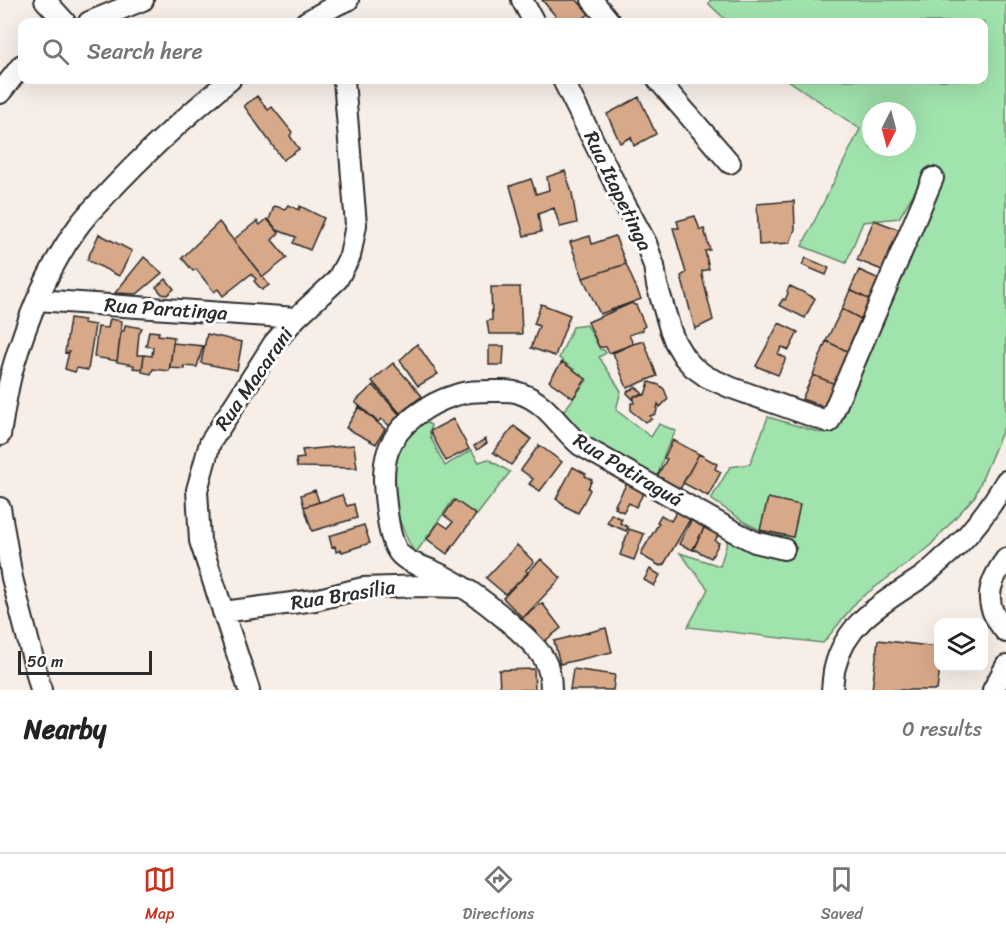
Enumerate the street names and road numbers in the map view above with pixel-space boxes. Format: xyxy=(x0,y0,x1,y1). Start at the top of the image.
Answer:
street label: Rua Itapetinga xyxy=(574,125,662,257)
street label: Rua Paratinga xyxy=(103,287,229,331)
street label: Rua Macarani xyxy=(205,319,303,438)
street label: Rua Potiraguá xyxy=(566,423,690,517)
street label: Rua Brasília xyxy=(288,569,399,621)

